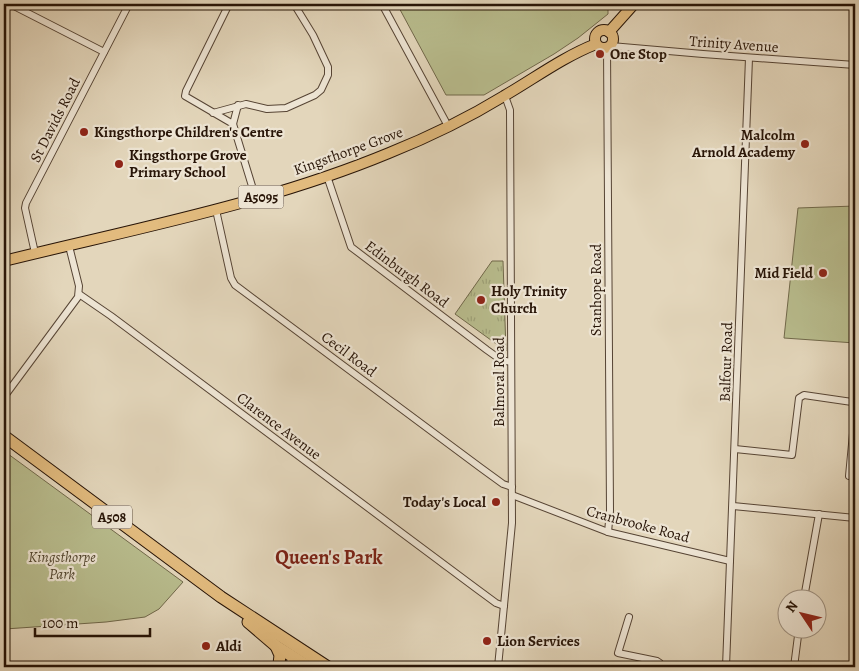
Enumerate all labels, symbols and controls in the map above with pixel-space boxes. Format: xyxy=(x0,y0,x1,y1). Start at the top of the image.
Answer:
street label: Trinity Avenue xyxy=(689,31,780,57)
place label: One Stop xyxy=(610,44,667,64)
marker: One Stop xyxy=(594,48,606,60)
street label: St Davids Road xyxy=(25,73,85,166)
place label: Kingsthorpe Children's Centre xyxy=(94,122,283,142)
street label: Kingsthorpe Grove xyxy=(291,122,406,180)
place label: Malcolm Arnold Academy xyxy=(691,125,796,162)
marker: Kingsthorpe Children's Centre xyxy=(78,126,90,138)
marker: Malcolm Arnold Academy xyxy=(799,138,811,150)
place label: Kingsthorpe Grove Primary School xyxy=(129,145,247,182)
marker: Kingsthorpe Grove Primary School xyxy=(113,158,125,170)
road number: A5095 xyxy=(238,186,284,208)
street label: Edinburgh Road xyxy=(361,236,454,313)
street label: Stanhope Road xyxy=(586,243,606,336)
place label: Mid Field xyxy=(755,263,814,283)
marker: Mid Field xyxy=(817,267,829,279)
place label: Holy Trinity Church xyxy=(491,281,568,318)
marker: Holy Trinity Church xyxy=(475,294,487,306)
street label: Balfour Road xyxy=(715,321,737,402)
street label: Cecil Road xyxy=(317,327,381,382)
street label: Balmoral Road xyxy=(489,336,509,427)
street label: Clarence Avenue xyxy=(233,388,326,465)
place label: Today's Local xyxy=(403,492,486,512)
marker: Today's Local xyxy=(490,496,502,508)
street label: Cranbrooke Road xyxy=(584,501,693,548)
road number: A508 xyxy=(92,506,132,528)
district label: Queen's Park xyxy=(275,544,383,571)
park label: Kingsthorpe Park xyxy=(28,547,96,584)
north arrow xyxy=(776,588,826,638)
text: N xyxy=(781,597,802,616)
scale bar xyxy=(35,606,150,638)
text: 100 m xyxy=(42,613,79,633)
place label: Lion Services xyxy=(497,631,580,651)
marker: Lion Services xyxy=(481,635,493,647)
place label: Aldi xyxy=(215,636,242,656)
marker: Aldi xyxy=(200,640,212,652)

